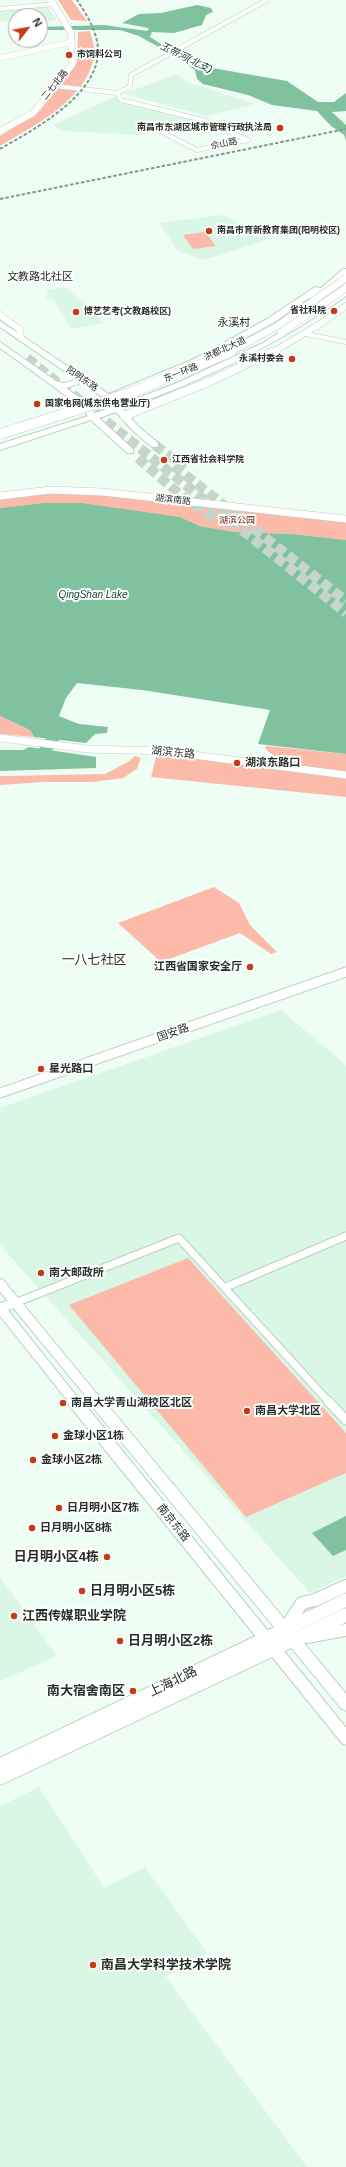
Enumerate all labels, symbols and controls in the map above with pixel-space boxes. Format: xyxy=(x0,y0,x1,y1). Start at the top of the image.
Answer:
north arrow xyxy=(8,8,48,48)
text: N xyxy=(30,16,45,29)
water label: 玉带河(北支) xyxy=(158,40,214,76)
marker: 市饲料公司 xyxy=(64,50,74,60)
place label: 市饲料公司 xyxy=(77,50,122,60)
street label: 二七北路 xyxy=(39,68,71,102)
place label: 南昌市东湖区城市管理行政执法局 xyxy=(137,123,272,133)
marker: 南昌市东湖区城市管理行政执法局 xyxy=(275,123,285,133)
street label: 佘山路 xyxy=(210,136,238,152)
marker: 南昌市育新教育集团(阳明校区) xyxy=(204,226,214,236)
place label: 南昌市育新教育集团(阳明校区) xyxy=(217,226,340,236)
district label: 文教路北社区 xyxy=(7,270,73,284)
place label: 省社科院 xyxy=(290,306,326,316)
marker: 省社科院 xyxy=(329,306,339,316)
marker: 博艺艺考(文教路校区) xyxy=(71,307,81,317)
place label: 博艺艺考(文教路校区) xyxy=(84,307,171,317)
district label: 永溪村 xyxy=(218,316,250,330)
street label: 洪都北大道 xyxy=(202,335,248,363)
place label: 永溪村委会 xyxy=(239,354,284,364)
marker: 永溪村委会 xyxy=(287,354,297,364)
street label: 东一环路 xyxy=(162,361,200,385)
street label: 阳明东路 xyxy=(64,364,100,394)
marker: 国家电网(城东供电营业厅) xyxy=(32,399,42,409)
place label: 国家电网(城东供电营业厅) xyxy=(45,399,150,409)
marker: 江西省社会科学院 xyxy=(159,455,169,465)
place label: 江西省社会科学院 xyxy=(172,455,244,465)
street label: 湖滨南路 xyxy=(155,493,191,507)
park label: 湖滨公园 xyxy=(219,516,255,526)
water label: QingShan Lake xyxy=(59,589,127,601)
street label: 湖滨东路 xyxy=(151,745,195,761)
place label: 湖滨东路口 xyxy=(245,756,300,770)
marker: 湖滨东路口 xyxy=(232,758,242,768)
district label: 一八七社区 xyxy=(62,952,126,968)
place label: 江西省国家安全厅 xyxy=(154,960,242,974)
marker: 江西省国家安全厅 xyxy=(245,962,255,972)
street label: 国安路 xyxy=(155,1021,191,1045)
place label: 星光路口 xyxy=(49,1062,93,1076)
marker: 星光路口 xyxy=(36,1064,46,1074)
place label: 南大邮政所 xyxy=(49,1266,104,1280)
marker: 南大邮政所 xyxy=(36,1268,46,1278)
place label: 南昌大学青山湖校区北区 xyxy=(71,1396,192,1410)
marker: 南昌大学青山湖校区北区 xyxy=(58,1398,68,1408)
place label: 南昌大学北区 xyxy=(255,1404,321,1418)
marker: 南昌大学北区 xyxy=(242,1406,252,1416)
place label: 金球小区1栋 xyxy=(63,1429,124,1443)
marker: 金球小区1栋 xyxy=(50,1431,60,1441)
place label: 金球小区2栋 xyxy=(41,1453,102,1467)
marker: 金球小区2栋 xyxy=(28,1455,38,1465)
place label: 日月明小区7栋 xyxy=(67,1501,139,1515)
street label: 南京东路 xyxy=(154,1502,192,1544)
marker: 日月明小区7栋 xyxy=(54,1503,64,1513)
place label: 日月明小区8栋 xyxy=(40,1521,112,1535)
marker: 日月明小区8栋 xyxy=(27,1523,37,1533)
place label: 日月明小区4栋 xyxy=(14,1549,99,1565)
marker: 日月明小区4栋 xyxy=(102,1552,112,1562)
place label: 日月明小区5栋 xyxy=(90,1583,175,1599)
marker: 日月明小区5栋 xyxy=(77,1586,87,1596)
place label: 江西传媒职业学院 xyxy=(22,1608,126,1624)
marker: 江西传媒职业学院 xyxy=(9,1611,19,1621)
place label: 日月明小区2栋 xyxy=(128,1633,213,1649)
marker: 日月明小区2栋 xyxy=(115,1636,125,1646)
street label: 上海北路 xyxy=(146,1664,200,1700)
place label: 南大宿舍南区 xyxy=(47,1683,125,1699)
marker: 南大宿舍南区 xyxy=(128,1686,138,1696)
place label: 南昌大学科学技术学院 xyxy=(101,1957,231,1973)
marker: 南昌大学科学技术学院 xyxy=(88,1960,98,1970)

